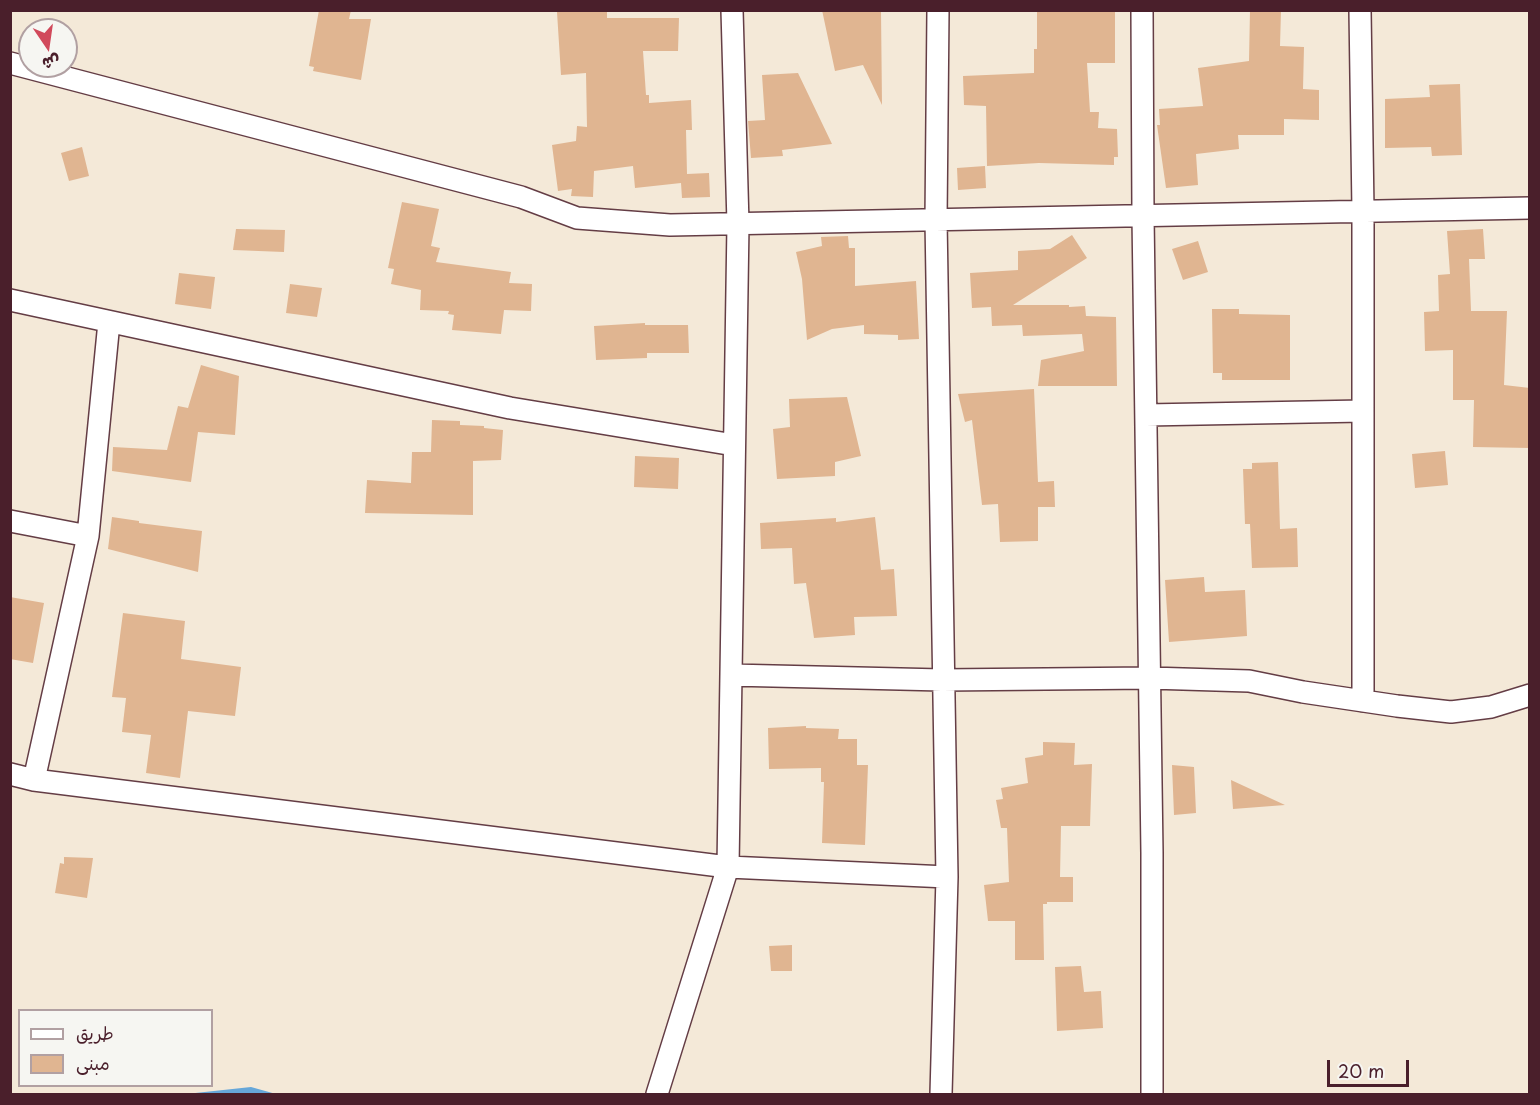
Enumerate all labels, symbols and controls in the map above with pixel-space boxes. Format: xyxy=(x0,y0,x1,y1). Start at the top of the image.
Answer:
north arrow xyxy=(18,18,78,78)
text: ش xyxy=(40,50,63,77)
legend xyxy=(18,1009,213,1087)
text: طريق xyxy=(76,1019,114,1046)
scale bar xyxy=(1330,1048,1412,1086)
text: مبنى xyxy=(76,1049,110,1076)
text: 20 m xyxy=(1338,1057,1384,1084)

